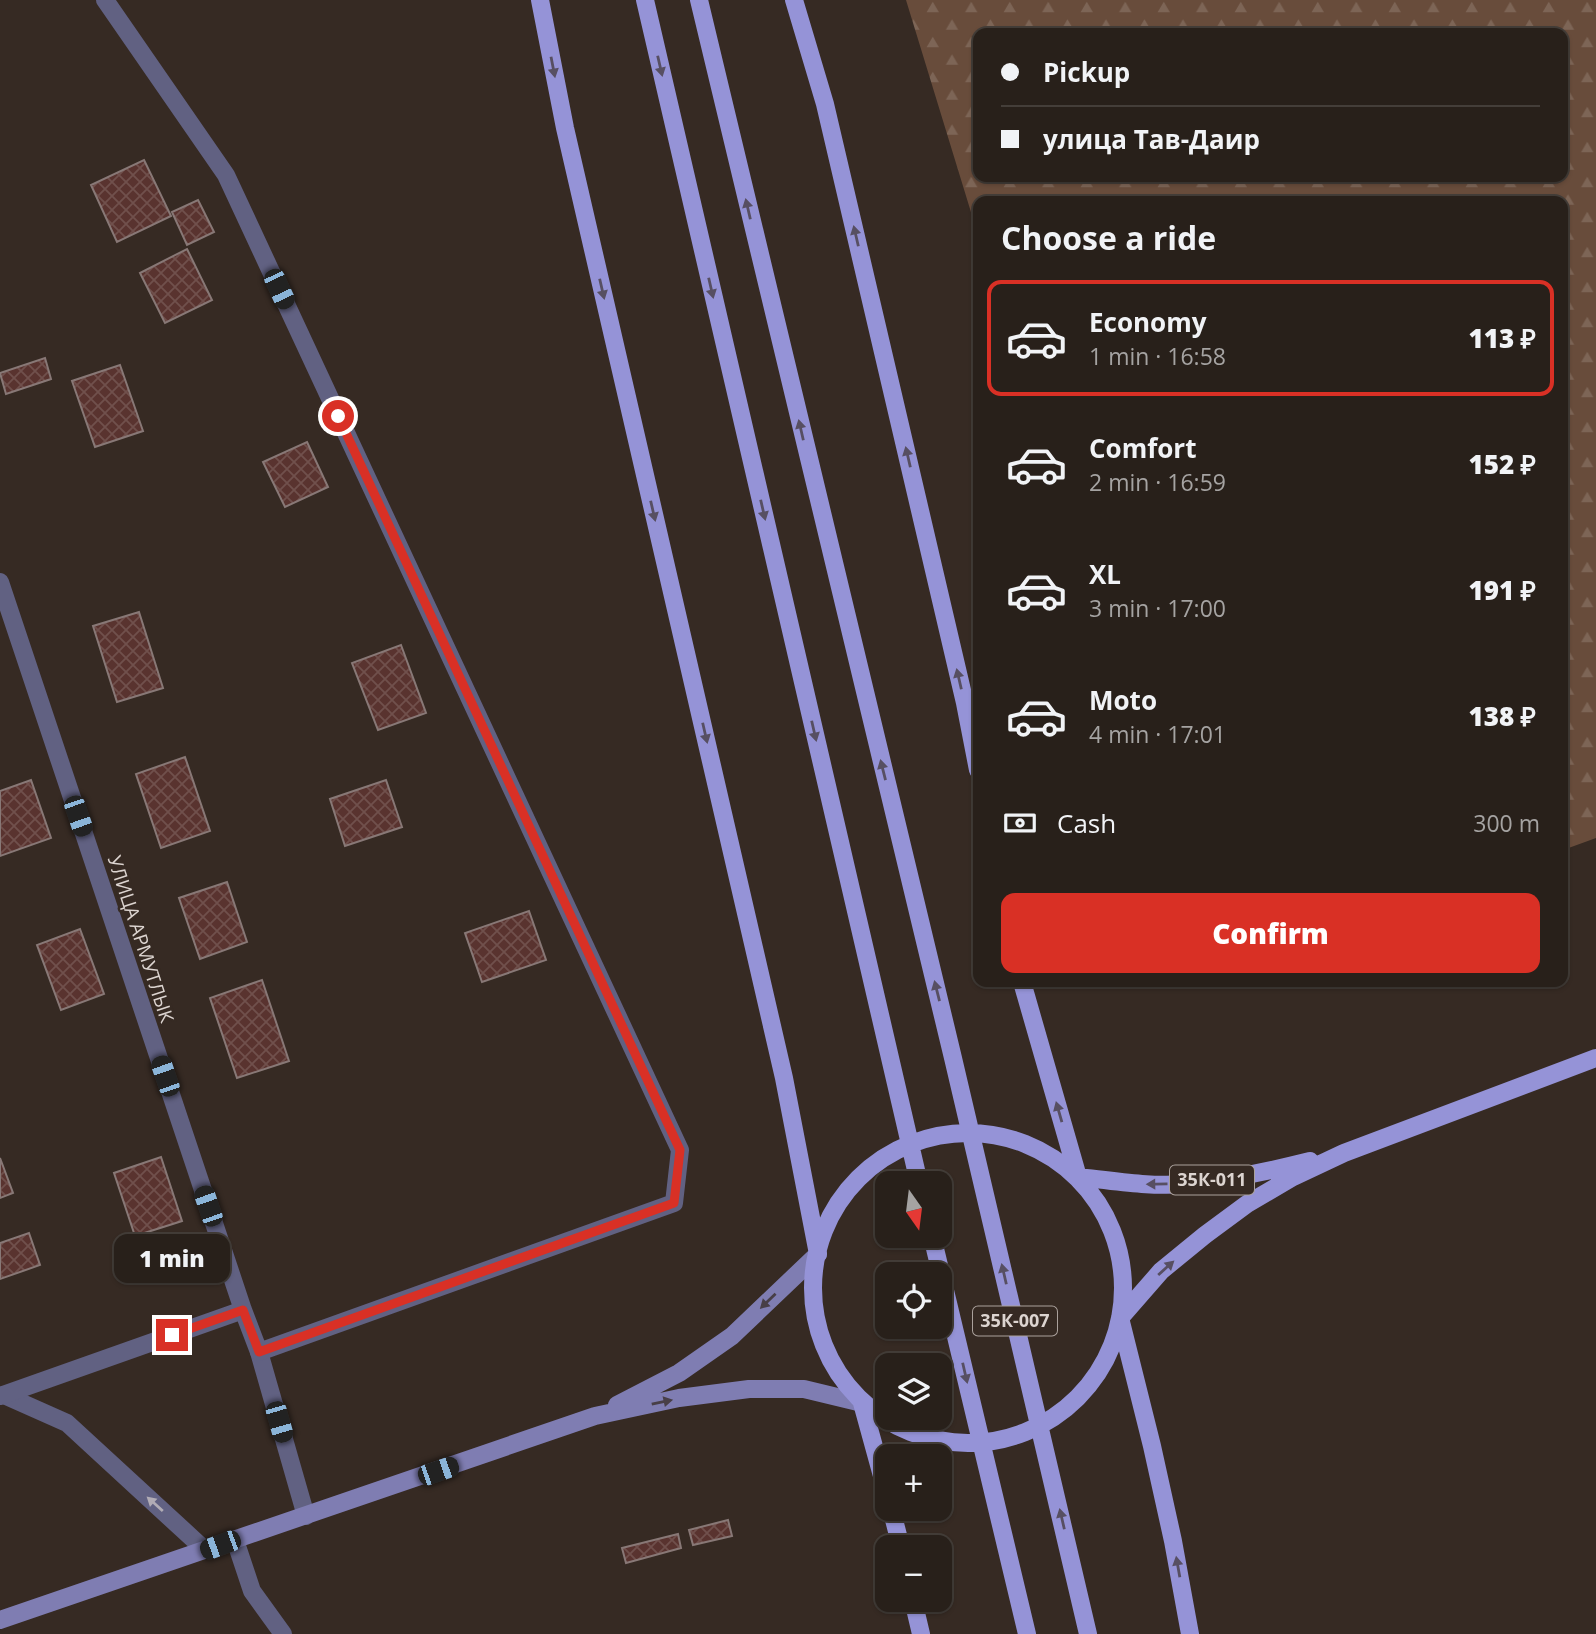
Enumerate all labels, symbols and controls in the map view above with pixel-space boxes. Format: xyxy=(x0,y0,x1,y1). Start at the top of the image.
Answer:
text: Pickup xyxy=(1043,54,1130,90)
one-way arrow xyxy=(548,56,559,78)
one-way arrow xyxy=(655,56,666,78)
text: улица Тав-Даир xyxy=(1043,121,1260,157)
one-way arrow xyxy=(742,198,753,220)
text: Choose a ride xyxy=(1001,216,1216,259)
one-way arrow xyxy=(850,225,861,247)
car xyxy=(261,266,298,312)
one-way arrow xyxy=(706,277,717,299)
one-way arrow xyxy=(597,278,608,300)
text: Economy xyxy=(1089,304,1207,340)
icon: car xyxy=(1005,307,1068,370)
text: 113 ₽ xyxy=(1468,320,1536,356)
text: 1 min · 16:58 xyxy=(1089,340,1226,372)
route start xyxy=(322,400,354,432)
one-way arrow xyxy=(795,419,806,441)
text: Comfort xyxy=(1089,430,1196,466)
icon: car xyxy=(1005,433,1068,496)
one-way arrow xyxy=(902,446,913,468)
text: 152 ₽ xyxy=(1468,446,1536,482)
text: 2 min · 16:59 xyxy=(1089,466,1226,498)
one-way arrow xyxy=(757,499,768,521)
one-way arrow xyxy=(648,500,659,522)
text: XL xyxy=(1089,556,1121,592)
icon: car xyxy=(1005,559,1068,622)
text: 191 ₽ xyxy=(1468,572,1536,608)
text: 3 min · 17:00 xyxy=(1089,592,1226,624)
one-way arrow xyxy=(953,668,964,690)
text: Moto xyxy=(1089,682,1157,718)
icon: car xyxy=(1005,685,1068,748)
text: 138 ₽ xyxy=(1468,698,1536,734)
text: 4 min · 17:01 xyxy=(1089,718,1226,750)
one-way arrow xyxy=(809,721,820,743)
one-way arrow xyxy=(699,722,710,744)
one-way arrow xyxy=(877,759,888,781)
car xyxy=(62,793,95,839)
icon: cash xyxy=(1001,804,1039,842)
text: Cash xyxy=(1057,805,1116,841)
text: 300 m xyxy=(1473,807,1540,839)
street label: УЛИЦА АРМУТЛЫК xyxy=(102,852,180,1026)
button: Confirm xyxy=(1001,893,1540,973)
one-way arrow xyxy=(931,980,942,1002)
car xyxy=(149,1053,182,1099)
one-way arrow xyxy=(1053,1101,1064,1123)
road number: 35К-011 xyxy=(1170,1166,1254,1195)
north arrow xyxy=(875,1171,952,1248)
map controls xyxy=(875,1171,952,1612)
one-way arrow xyxy=(1145,1178,1167,1190)
car xyxy=(192,1183,225,1229)
callout: 1 min xyxy=(114,1234,230,1282)
text: 1 min xyxy=(139,1242,205,1274)
one-way arrow xyxy=(1157,1260,1174,1276)
button: locate xyxy=(875,1262,952,1339)
one-way arrow xyxy=(998,1262,1009,1284)
one-way arrow xyxy=(759,1293,777,1309)
road number: 35К-007 xyxy=(973,1306,1057,1336)
route end xyxy=(156,1319,188,1351)
button: layers xyxy=(875,1353,952,1430)
one-way arrow xyxy=(960,1362,971,1384)
one-way arrow xyxy=(651,1396,673,1407)
car xyxy=(264,1399,295,1445)
button: + xyxy=(875,1444,952,1521)
car xyxy=(415,1454,462,1488)
one-way arrow xyxy=(147,1497,164,1513)
one-way arrow xyxy=(1056,1508,1067,1530)
car xyxy=(197,1528,244,1562)
button: − xyxy=(875,1535,952,1612)
one-way arrow xyxy=(1172,1556,1183,1578)

